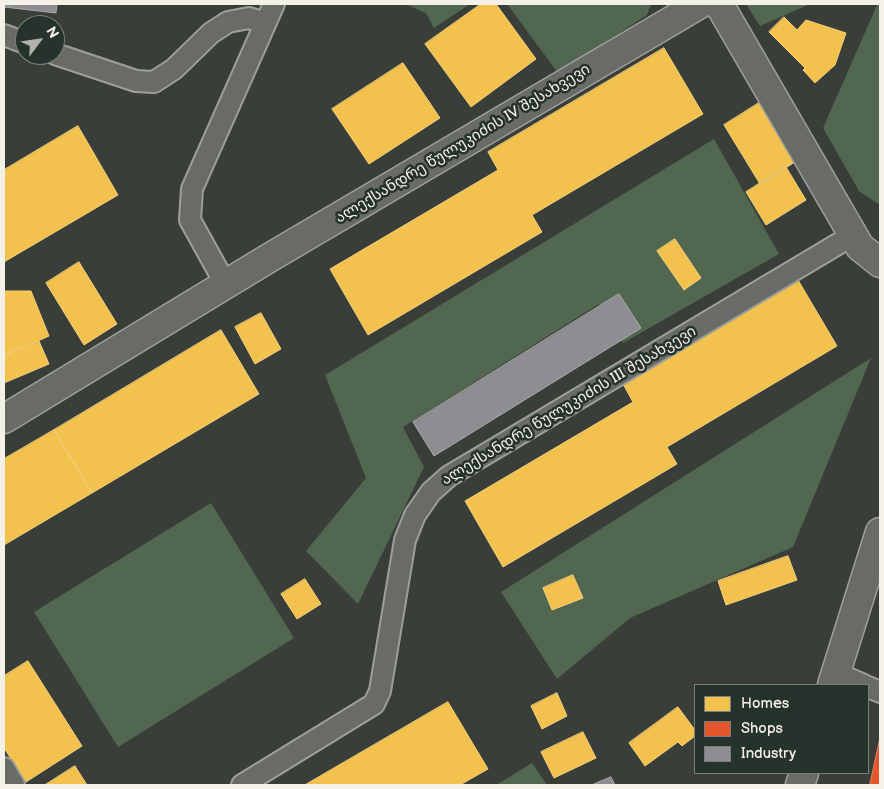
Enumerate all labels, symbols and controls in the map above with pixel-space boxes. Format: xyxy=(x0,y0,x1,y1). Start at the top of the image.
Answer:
north arrow xyxy=(15,15,65,65)
text: N xyxy=(42,24,62,41)
street label: ალექსანდრე წულუკიძის IV შესახვევი xyxy=(332,61,594,227)
street label: ალექსანდრე წულუკიძის III შესახვევი xyxy=(438,323,700,489)
legend xyxy=(694,684,869,774)
text: Homes xyxy=(741,694,789,713)
text: Shops xyxy=(741,719,783,738)
text: Industry xyxy=(741,744,796,763)

